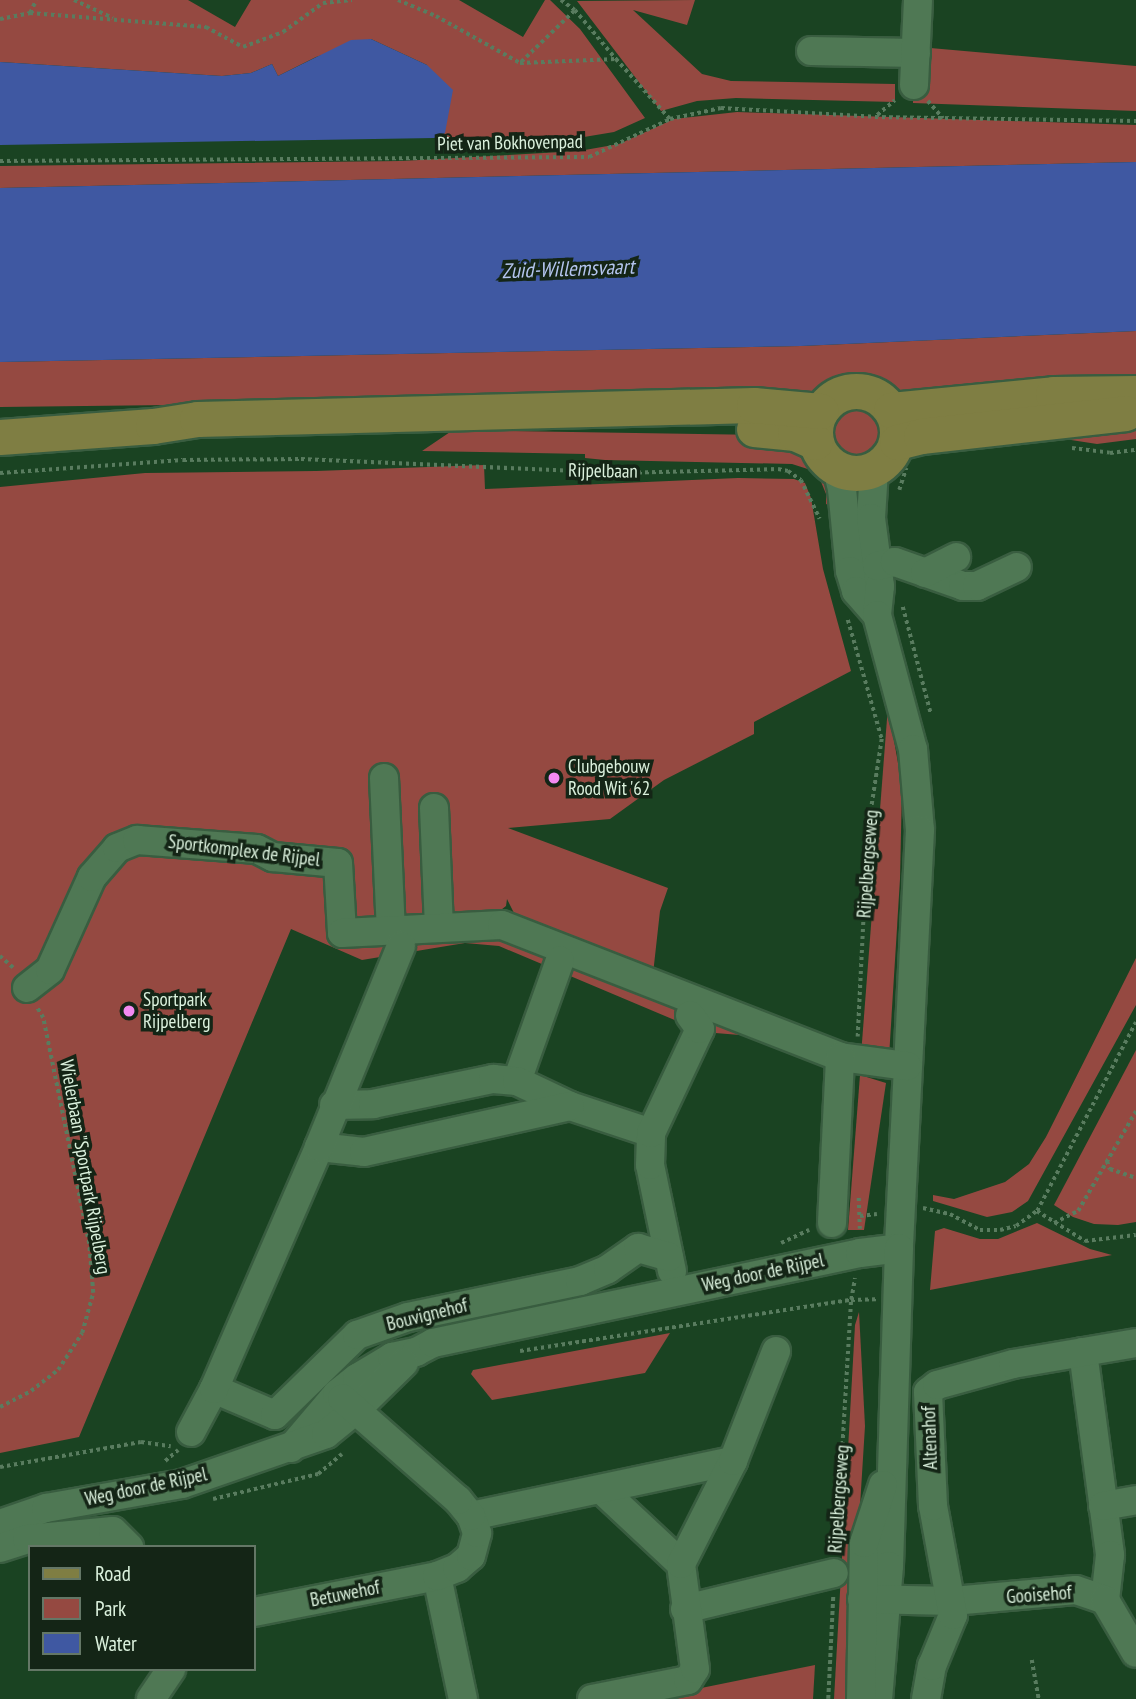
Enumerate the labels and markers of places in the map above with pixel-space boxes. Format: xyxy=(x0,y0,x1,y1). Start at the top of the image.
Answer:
place label: Clubgebouw Rood Wit '62 xyxy=(568,756,652,800)
marker: Clubgebouw Rood Wit '62 xyxy=(546,770,562,786)
place label: Sportpark Rijpelberg xyxy=(143,989,210,1033)
marker: Sportpark Rijpelberg xyxy=(121,1003,137,1019)

